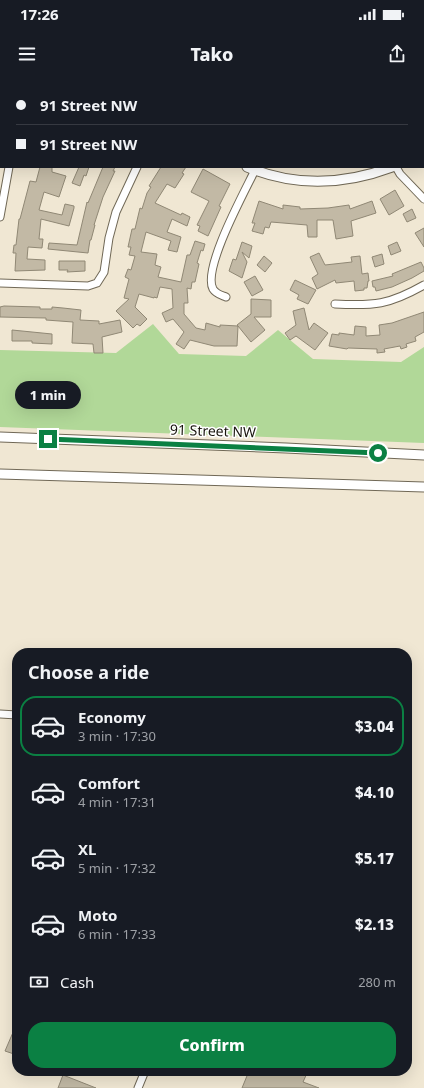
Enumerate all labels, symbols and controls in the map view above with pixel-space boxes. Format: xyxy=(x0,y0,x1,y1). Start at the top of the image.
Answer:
text: 17:26 xyxy=(20,4,59,24)
text: Tako xyxy=(191,42,233,66)
icon: menu xyxy=(16,43,38,65)
icon: share xyxy=(386,43,408,65)
text: 91 Street NW xyxy=(40,95,137,115)
text: 91 Street NW xyxy=(40,134,137,154)
callout: 1 min xyxy=(15,381,81,409)
text: 1 min xyxy=(30,386,66,404)
street label: 91 Street NW xyxy=(170,420,256,441)
route end xyxy=(39,430,57,448)
route start xyxy=(369,444,387,462)
text: Choose a ride xyxy=(28,660,149,684)
text: Economy xyxy=(78,707,146,727)
icon: car xyxy=(30,708,66,744)
text: $3.04 xyxy=(355,716,394,736)
text: 3 min · 17:30 xyxy=(78,727,156,745)
text: Comfort xyxy=(78,773,140,793)
icon: car xyxy=(30,774,66,810)
text: $4.10 xyxy=(355,782,394,802)
text: 4 min · 17:31 xyxy=(78,793,156,811)
text: XL xyxy=(78,839,96,859)
icon: car xyxy=(30,840,66,876)
text: $5.17 xyxy=(355,848,394,868)
text: 5 min · 17:32 xyxy=(78,859,156,877)
text: Moto xyxy=(78,905,117,925)
icon: car xyxy=(30,906,66,942)
text: $2.13 xyxy=(355,914,394,934)
text: 6 min · 17:33 xyxy=(78,925,156,943)
icon: cash xyxy=(28,971,50,993)
text: Cash xyxy=(60,972,94,992)
text: 280 m xyxy=(358,973,396,991)
button: Confirm xyxy=(28,1022,396,1068)

